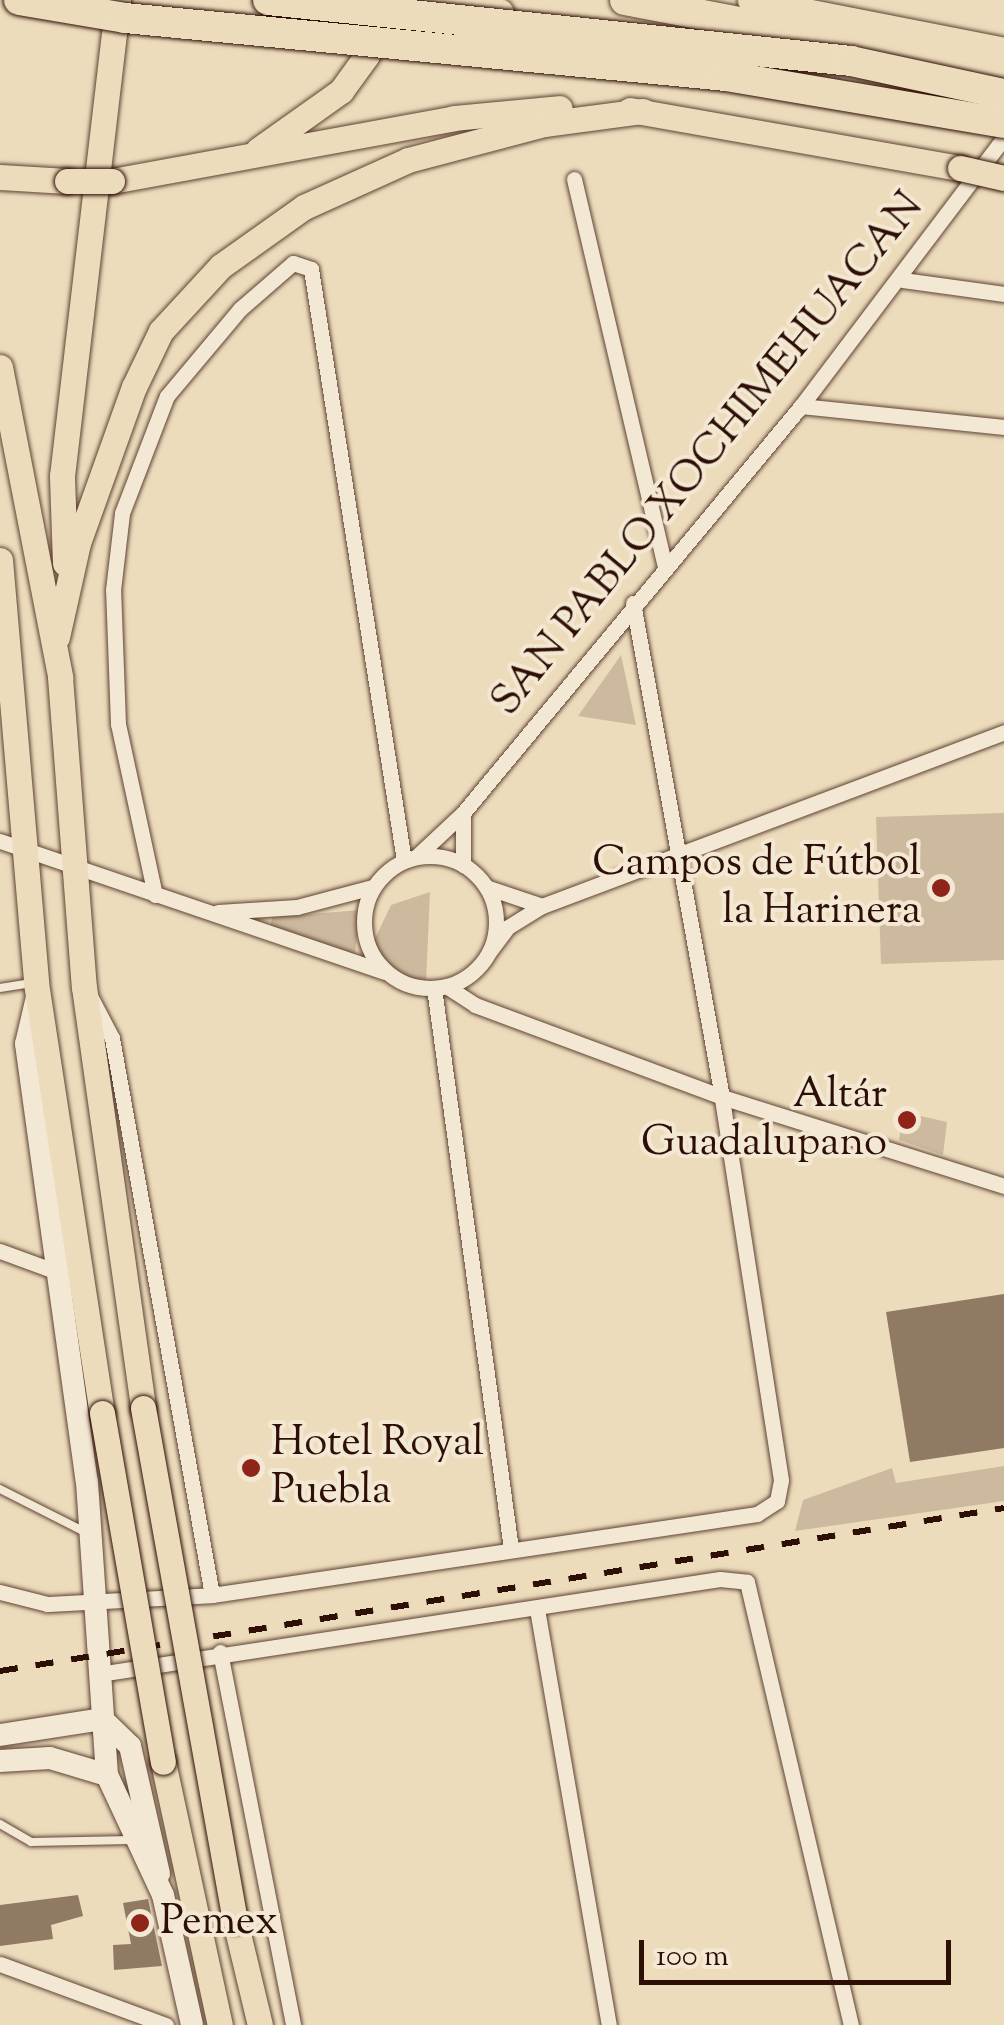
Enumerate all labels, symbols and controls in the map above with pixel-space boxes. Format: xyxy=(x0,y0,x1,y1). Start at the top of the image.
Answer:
street label: SAN PABLO XOCHIMEHUACAN xyxy=(482,183,936,727)
place label: Campos de Fútbol la Harinera xyxy=(592,839,921,938)
marker: Campos de Fútbol la Harinera xyxy=(930,877,952,899)
place label: Altár Guadalupano xyxy=(641,1071,887,1170)
marker: Altár Guadalupano xyxy=(896,1109,918,1131)
place label: Hotel Royal Puebla xyxy=(271,1419,484,1518)
marker: Hotel Royal Puebla xyxy=(240,1457,262,1479)
place label: Pemex xyxy=(160,1898,278,1948)
marker: Pemex xyxy=(129,1912,151,1934)
scale bar xyxy=(644,1920,956,1982)
text: 100 m xyxy=(656,1936,729,1979)

